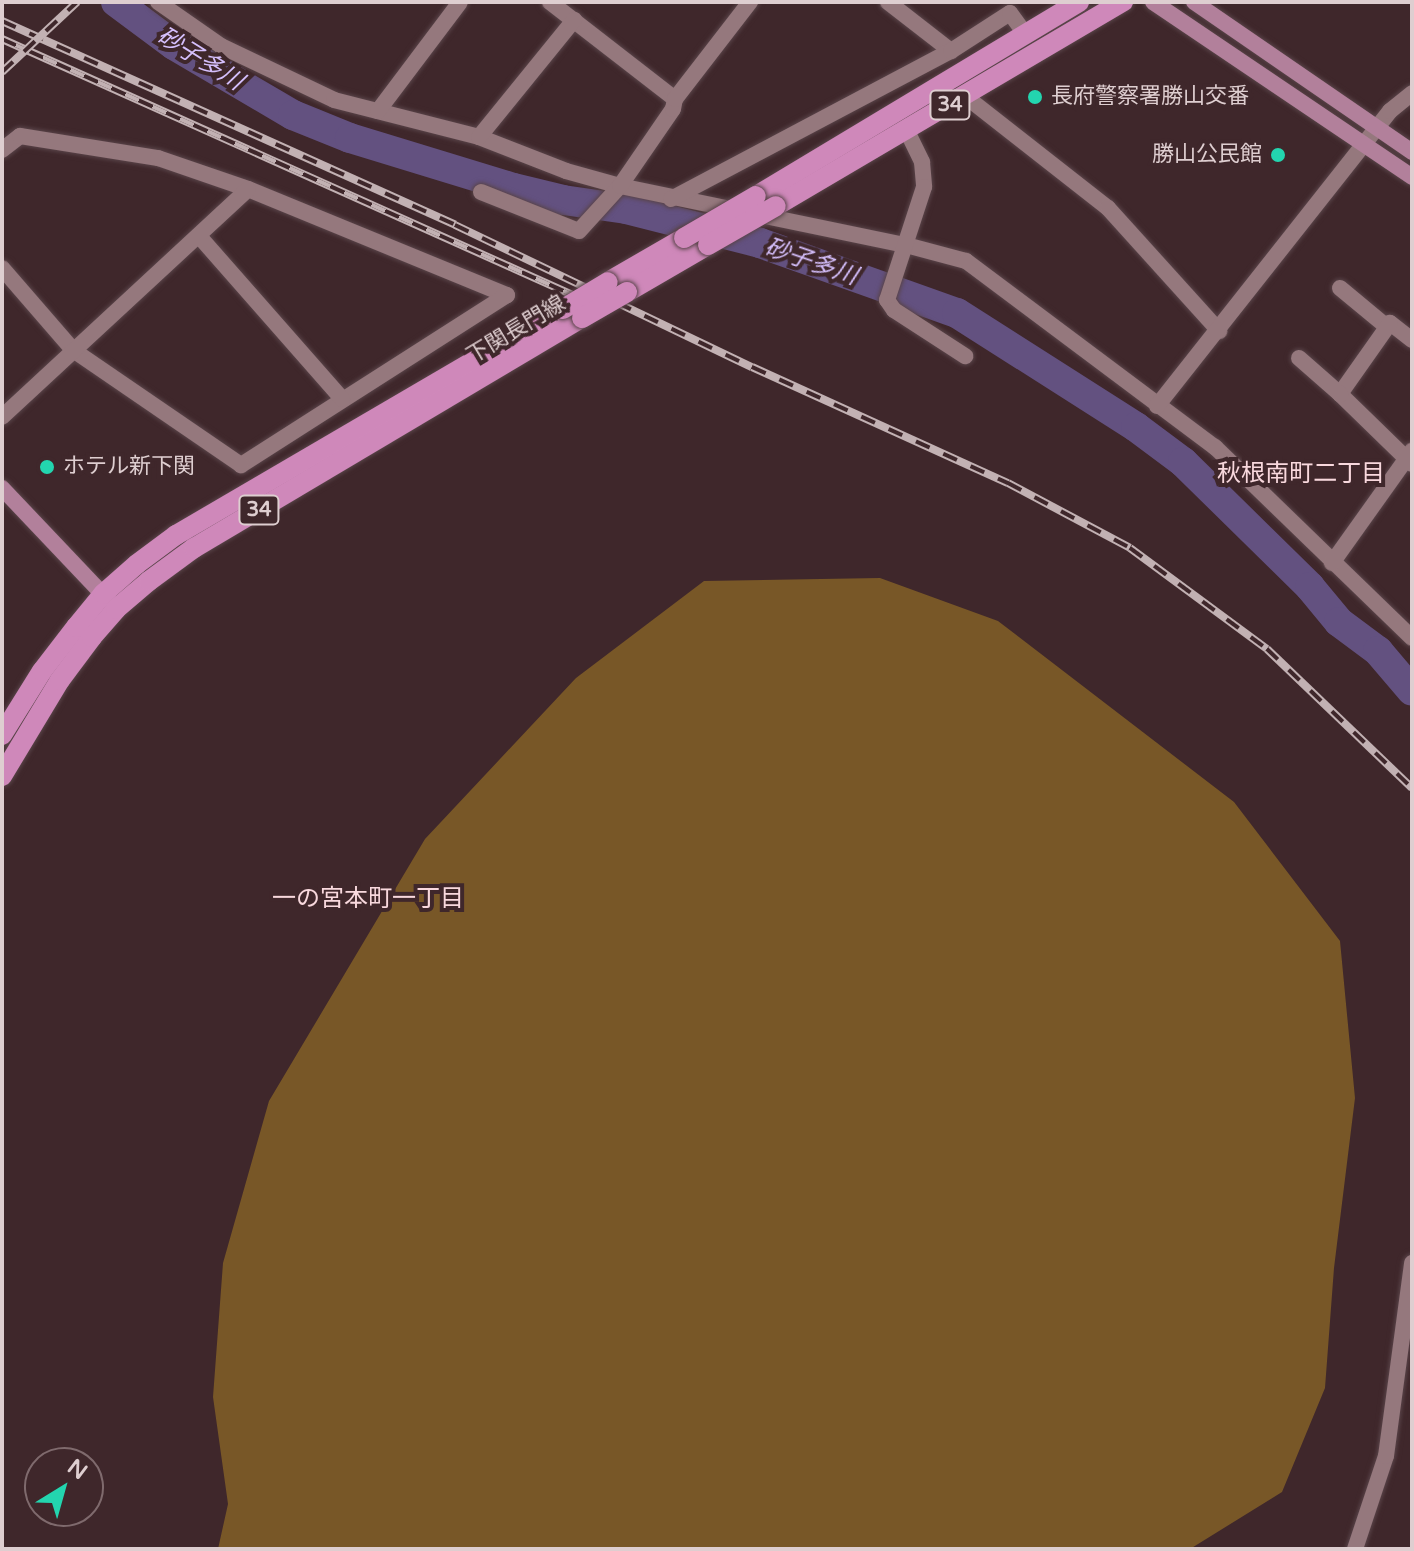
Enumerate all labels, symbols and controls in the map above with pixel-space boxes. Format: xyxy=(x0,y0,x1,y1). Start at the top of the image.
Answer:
water label: 砂子多川 xyxy=(152,21,248,97)
place label: 長府警察署勝山交番 xyxy=(1051,84,1249,110)
marker: 長府警察署勝山交番 xyxy=(1026,88,1044,106)
road number: 34 xyxy=(928,89,972,121)
place label: 勝山公民館 xyxy=(1152,142,1262,168)
marker: 勝山公民館 xyxy=(1269,146,1287,164)
water label: 砂子多川 xyxy=(761,233,861,291)
street label: 下関長門線 xyxy=(462,290,570,370)
place label: ホテル新下関 xyxy=(63,454,195,480)
marker: ホテル新下関 xyxy=(38,458,56,476)
district label: 秋根南町二丁目 xyxy=(1217,460,1385,488)
road number: 34 xyxy=(237,494,281,526)
district label: 一の宮本町一丁目 xyxy=(272,885,464,913)
north arrow xyxy=(24,1447,104,1527)
text: N xyxy=(62,1454,92,1485)

